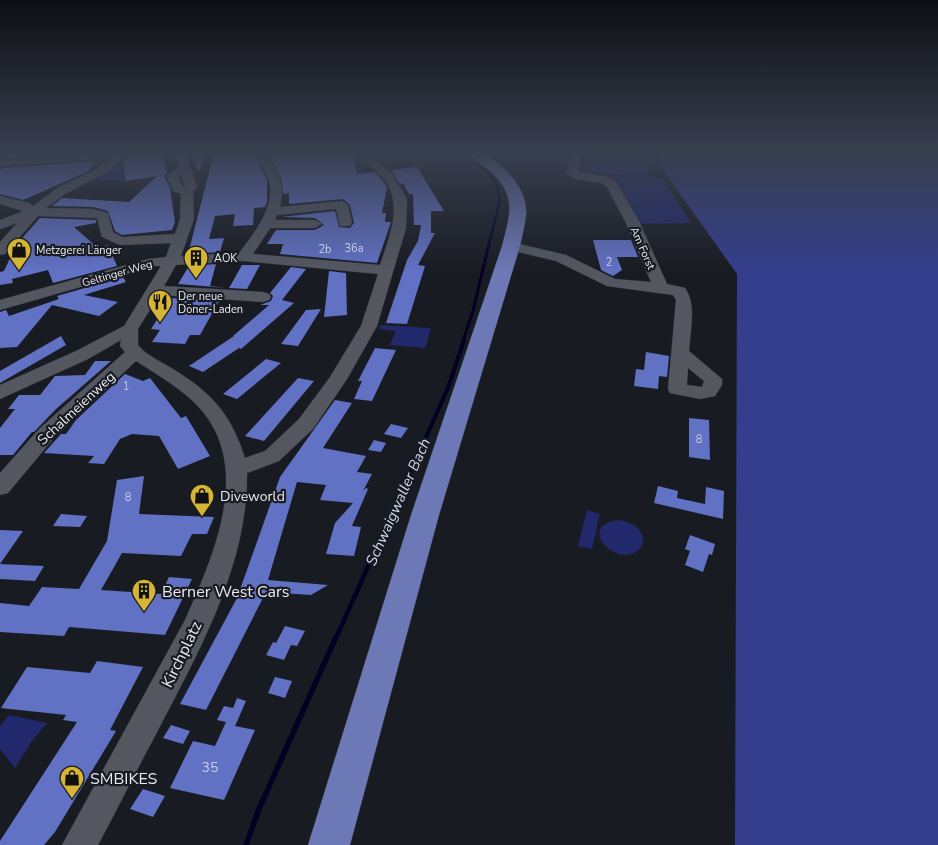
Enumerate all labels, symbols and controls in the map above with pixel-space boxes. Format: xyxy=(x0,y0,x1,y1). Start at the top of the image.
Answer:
street label: Am Forst xyxy=(627,225,659,272)
shop icon: Metzgerei Länger xyxy=(6,237,32,271)
house number: 36a xyxy=(344,241,364,256)
house number: 2b xyxy=(318,242,332,257)
place label: Metzgerei Länger xyxy=(36,243,122,258)
building icon: AOK xyxy=(183,245,209,279)
place label: AOK xyxy=(214,251,238,266)
house number: 2 xyxy=(606,255,612,270)
street label: Geltinger Weg xyxy=(80,256,154,291)
restaurant icon: Der neue Döner-Laden xyxy=(147,289,173,323)
place label: Der neue Döner-Laden xyxy=(178,289,243,317)
street label: Schalmeienweg xyxy=(33,367,119,449)
house number: 1 xyxy=(123,379,129,394)
house number: 8 xyxy=(696,432,703,447)
water label: Schwaigwaller Bach xyxy=(361,435,435,569)
shop icon: Diveworld xyxy=(189,483,215,517)
place label: Diveworld xyxy=(220,487,285,506)
house number: 8 xyxy=(125,490,132,505)
building icon: Berner West Cars xyxy=(131,578,157,612)
place label: Berner West Cars xyxy=(162,581,289,603)
street label: Kirchplatz xyxy=(156,618,207,691)
house number: 35 xyxy=(202,758,218,777)
shop icon: SMBIKES xyxy=(59,765,85,799)
place label: SMBIKES xyxy=(90,768,158,790)

